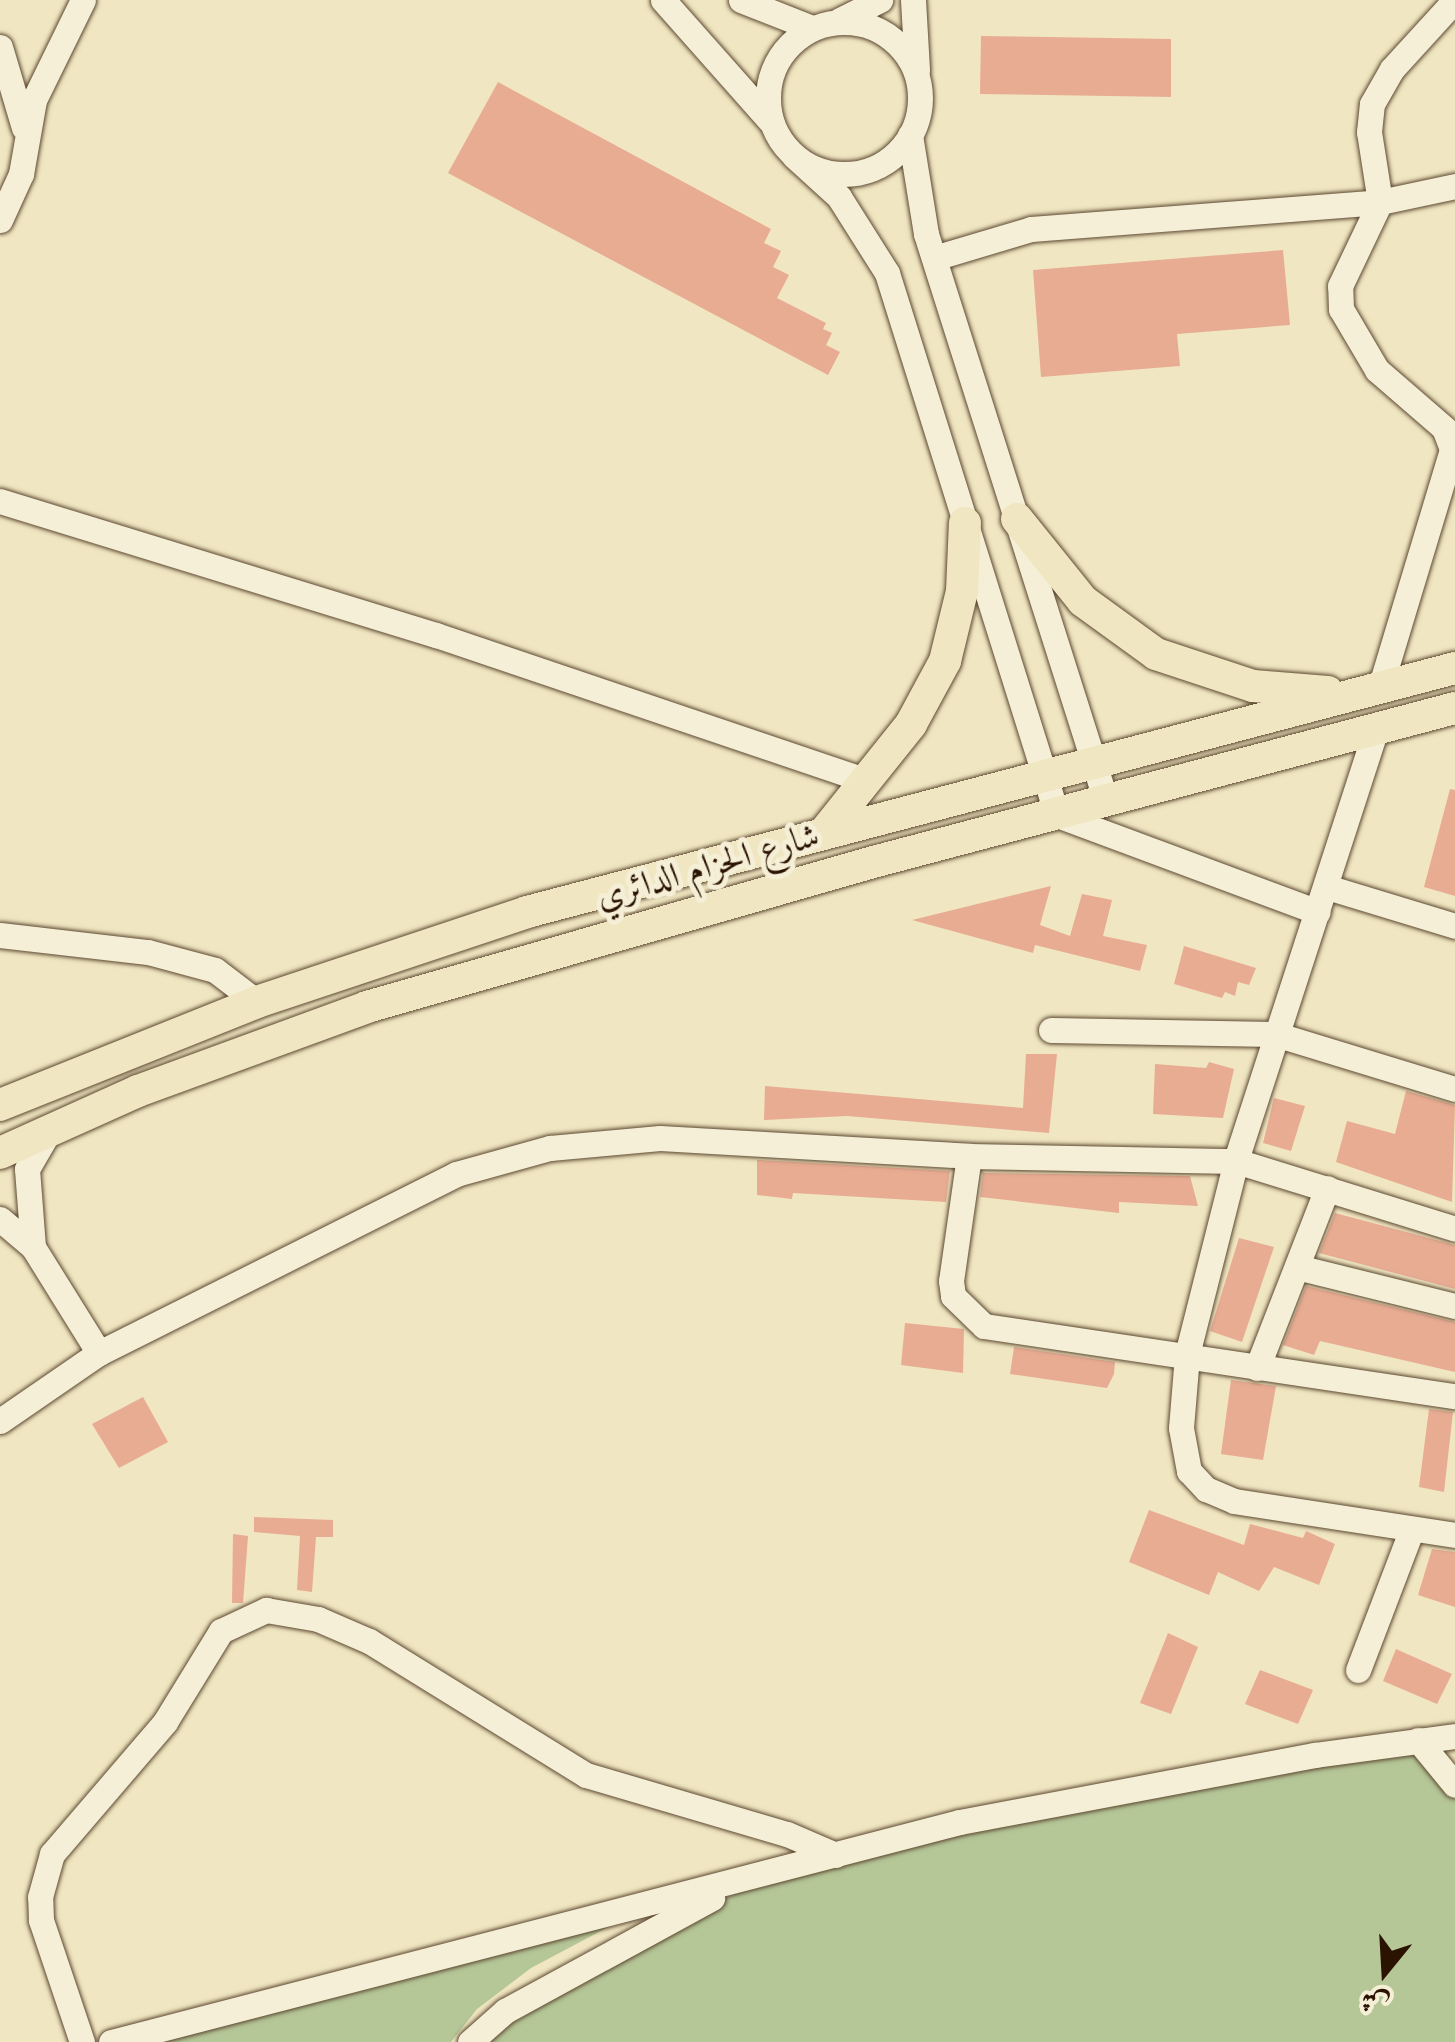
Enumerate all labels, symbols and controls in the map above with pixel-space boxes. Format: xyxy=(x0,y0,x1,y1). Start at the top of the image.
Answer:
street label: شارع الحزام الدائري xyxy=(592,816,824,920)
north arrow xyxy=(1335,1922,1435,2022)
text: ش xyxy=(1358,1983,1393,2018)

